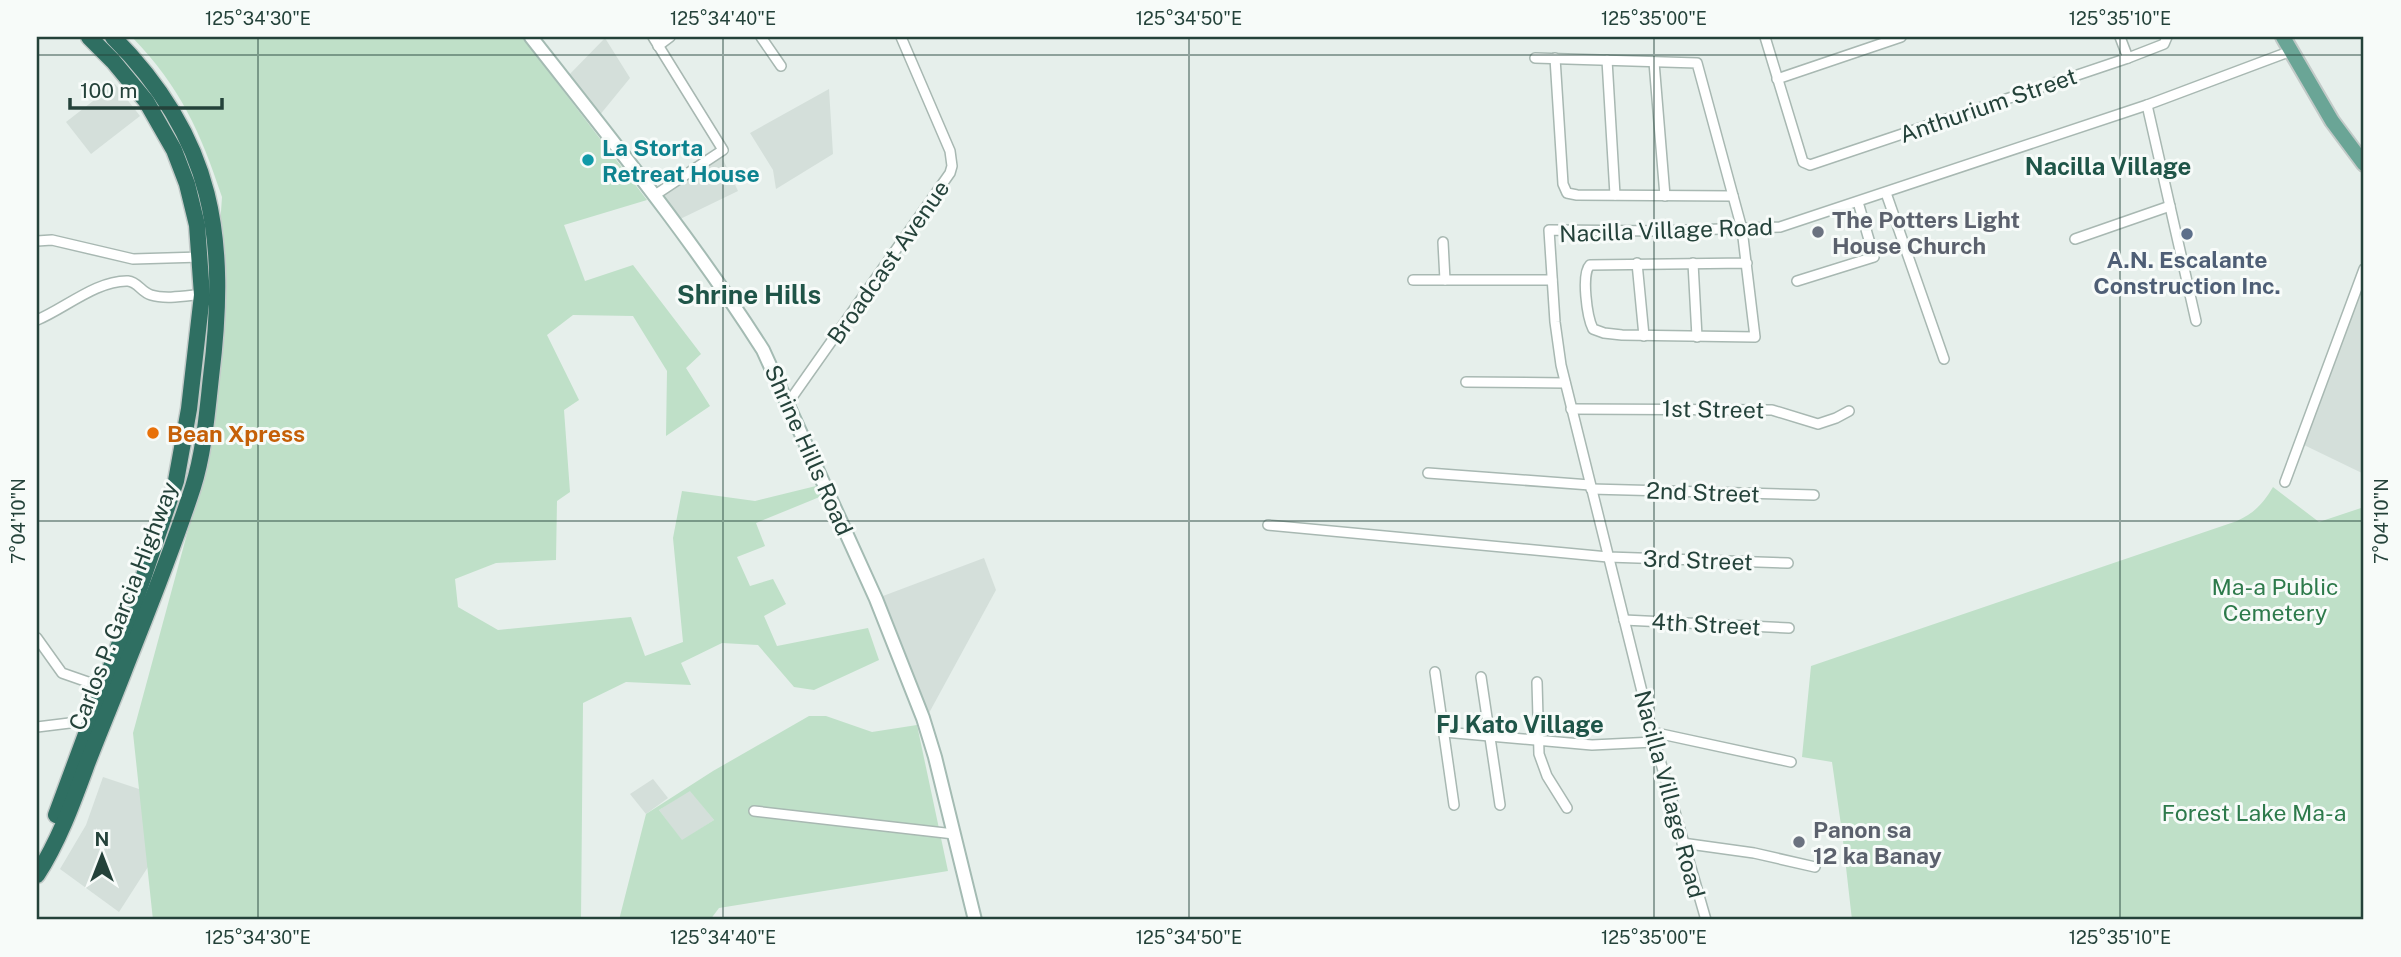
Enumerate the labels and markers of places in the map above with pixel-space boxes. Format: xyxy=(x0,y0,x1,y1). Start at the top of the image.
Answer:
place label: La Storta Retreat House xyxy=(602,134,760,187)
marker: La Storta Retreat House xyxy=(580,152,596,168)
place label: The Potters Light House Church xyxy=(1832,206,2020,259)
marker: The Potters Light House Church xyxy=(1810,224,1826,240)
marker: A.N. Escalante Construction Inc. xyxy=(2179,226,2195,242)
place label: A.N. Escalante Construction Inc. xyxy=(2093,246,2281,299)
place label: Bean Xpress xyxy=(167,420,305,447)
marker: Bean Xpress xyxy=(145,425,161,441)
place label: Panon sa 12 ka Banay xyxy=(1813,816,1942,869)
marker: Panon sa 12 ka Banay xyxy=(1791,834,1807,850)

